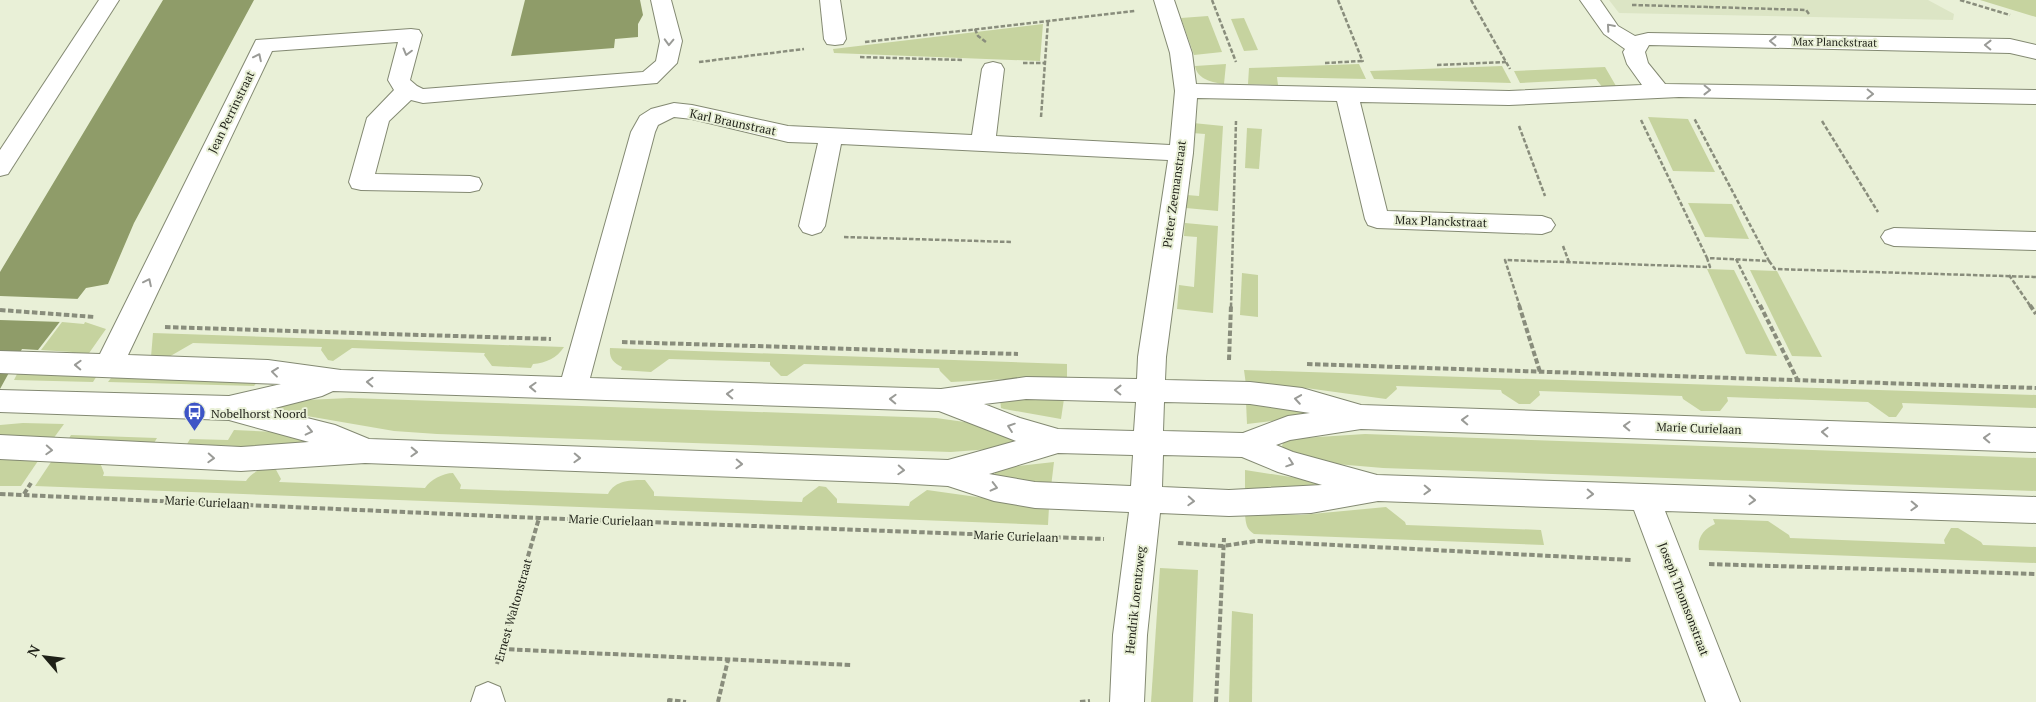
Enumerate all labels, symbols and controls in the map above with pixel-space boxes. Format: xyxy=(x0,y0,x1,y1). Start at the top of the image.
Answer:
one-way arrow xyxy=(1606,23,1615,32)
street label: Max Planckstraat xyxy=(1793,34,1877,50)
one-way arrow xyxy=(1769,36,1776,46)
one-way arrow xyxy=(664,39,674,47)
one-way arrow xyxy=(1984,40,1992,51)
one-way arrow xyxy=(402,48,412,56)
one-way arrow xyxy=(251,53,262,62)
street label: Jean Perrinstraat xyxy=(205,68,258,156)
one-way arrow xyxy=(1704,85,1712,96)
one-way arrow xyxy=(1866,89,1874,99)
street label: Karl Braunstraat xyxy=(688,106,778,139)
street label: Pieter Zeemanstraat xyxy=(1159,139,1189,249)
street label: Max Planckstraat xyxy=(1395,212,1488,230)
one-way arrow xyxy=(142,278,152,287)
one-way arrow xyxy=(73,360,81,370)
one-way arrow xyxy=(271,367,279,378)
one-way arrow xyxy=(366,377,374,387)
one-way arrow xyxy=(528,382,536,392)
one-way arrow xyxy=(1114,385,1122,395)
one-way arrow xyxy=(726,388,734,399)
one-way arrow xyxy=(888,394,896,404)
one-way arrow xyxy=(1293,394,1302,404)
bus stop icon: Nobelhorst Noord xyxy=(183,401,207,432)
place label: Nobelhorst Noord xyxy=(211,406,307,421)
one-way arrow xyxy=(1461,415,1468,425)
street label: Marie Curielaan xyxy=(1656,419,1742,437)
one-way arrow xyxy=(1623,420,1631,431)
one-way arrow xyxy=(1008,423,1016,433)
one-way arrow xyxy=(305,425,314,436)
one-way arrow xyxy=(1821,427,1829,438)
one-way arrow xyxy=(1983,433,1991,443)
one-way arrow xyxy=(45,445,53,456)
one-way arrow xyxy=(410,447,418,458)
one-way arrow xyxy=(207,452,215,463)
one-way arrow xyxy=(573,453,581,464)
one-way arrow xyxy=(1285,457,1293,467)
one-way arrow xyxy=(736,459,743,469)
one-way arrow xyxy=(898,464,906,475)
one-way arrow xyxy=(990,481,999,492)
one-way arrow xyxy=(1423,484,1431,495)
one-way arrow xyxy=(1586,489,1594,499)
street label: Marie Curielaan xyxy=(164,492,250,512)
one-way arrow xyxy=(1748,494,1756,505)
one-way arrow xyxy=(1187,495,1195,506)
one-way arrow xyxy=(1911,500,1919,511)
street label: Marie Curielaan xyxy=(568,511,654,529)
street label: Marie Curielaan xyxy=(973,527,1059,545)
street label: Joseph Thomsonstraat xyxy=(1656,540,1713,658)
street label: Hendrik Lorentzweg xyxy=(1122,545,1148,654)
street label: Ernest Waltonstraat xyxy=(491,556,535,663)
north arrow xyxy=(20,632,70,682)
text: N xyxy=(22,641,44,660)

